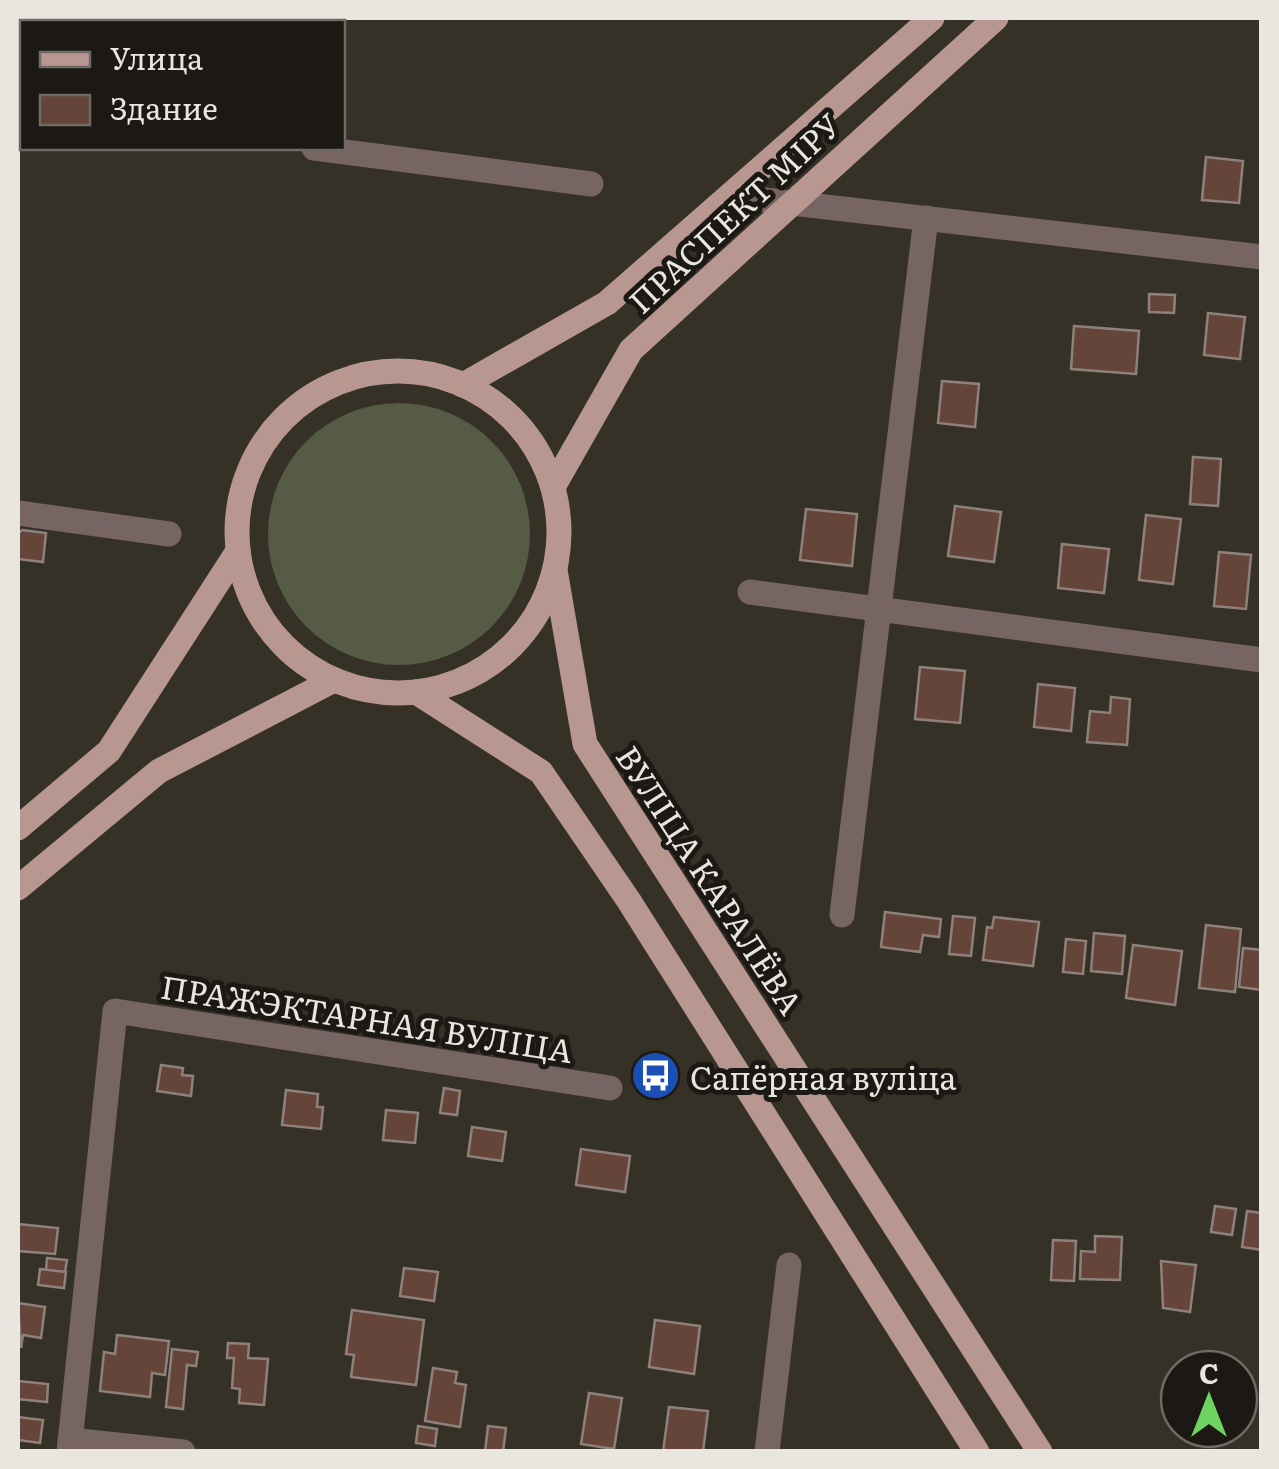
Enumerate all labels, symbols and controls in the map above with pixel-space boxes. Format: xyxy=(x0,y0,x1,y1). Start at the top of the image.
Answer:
legend xyxy=(20,20,345,150)
text: Улица xyxy=(110,35,204,79)
text: Здание xyxy=(110,85,218,129)
street label: ПРАСПЕКТ МІРУ xyxy=(616,100,850,323)
street label: ВУЛІЦА КАРАЛЁВА xyxy=(606,735,816,1023)
street label: ПРАЖЭКТАРНАЯ ВУЛІЦА xyxy=(158,961,577,1073)
bus stop icon: Сапёрная вуліца xyxy=(629,1050,681,1102)
place label: Сапёрная вуліца xyxy=(690,1052,957,1100)
north arrow xyxy=(1159,1349,1259,1449)
text: С xyxy=(1199,1351,1219,1393)

